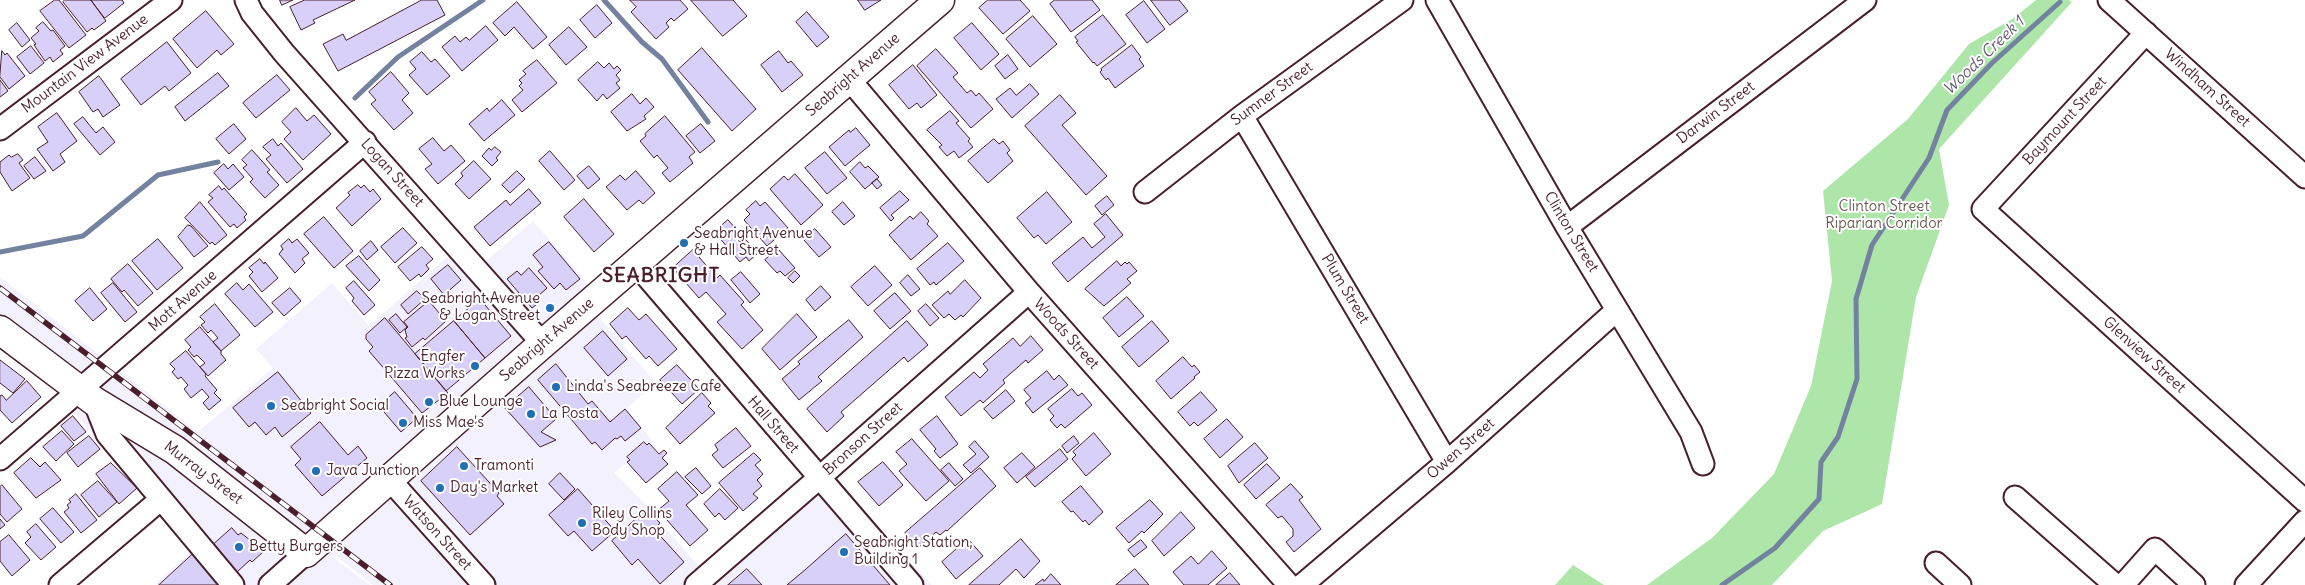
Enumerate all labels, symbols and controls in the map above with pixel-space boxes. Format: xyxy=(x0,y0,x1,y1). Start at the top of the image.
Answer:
street label: Mountain View Avenue xyxy=(18,11,152,117)
water label: Woods Creek 1 xyxy=(1940,13,2028,99)
street label: Seabright Avenue xyxy=(802,29,904,121)
street label: Windham Street xyxy=(2161,45,2253,131)
street label: Sumner Street xyxy=(1228,58,1316,130)
street label: Baymount Street xyxy=(2019,73,2111,169)
street label: Darwin Street xyxy=(1674,78,1758,148)
street label: Logan Street xyxy=(357,135,427,211)
street label: Clinton Street xyxy=(1540,188,1602,276)
park label: Clinton Street Riparian Corridor xyxy=(1825,198,1943,233)
place label: Seabright Avenue & Hall Street xyxy=(694,225,813,260)
marker: Seabright Avenue & Hall Street xyxy=(678,237,690,249)
street label: Plum Street xyxy=(1317,251,1373,327)
district label: SEABRIGHT xyxy=(601,264,721,288)
street label: Mott Avenue xyxy=(145,267,221,335)
place label: Seabright Avenue & Logan Street xyxy=(421,290,540,325)
street label: Seabright Avenue xyxy=(496,294,598,386)
street label: Woods Street xyxy=(1029,295,1103,373)
marker: Seabright Avenue & Logan Street xyxy=(544,302,556,314)
street label: Glenview Street xyxy=(2099,313,2189,397)
place label: Engfer Pizza Works xyxy=(384,348,465,383)
marker: Engfer Pizza Works xyxy=(469,360,481,372)
place label: Linda's Seabreeze Cafe xyxy=(566,378,721,396)
marker: Linda's Seabreeze Cafe xyxy=(550,381,562,393)
place label: Blue Lounge xyxy=(439,393,523,411)
street label: Hall Street xyxy=(743,393,803,457)
marker: Blue Lounge xyxy=(423,396,435,408)
place label: Seabright Social xyxy=(281,397,389,415)
street label: Bronson Street xyxy=(820,399,906,479)
marker: Seabright Social xyxy=(265,400,277,412)
place label: La Posta xyxy=(541,405,599,423)
marker: La Posta xyxy=(525,408,537,420)
place label: Miss Mae's xyxy=(413,414,484,432)
street label: Owen Street xyxy=(1423,415,1499,483)
marker: Miss Mae's xyxy=(397,417,409,429)
street label: Murray Street xyxy=(160,438,246,508)
place label: Tramonti xyxy=(474,457,534,475)
marker: Tramonti xyxy=(458,460,470,472)
place label: Java Junction xyxy=(326,462,420,480)
marker: Java Junction xyxy=(310,465,322,477)
place label: Day's Market xyxy=(450,479,538,497)
marker: Day's Market xyxy=(434,482,446,494)
street label: Watson Street xyxy=(399,492,475,574)
place label: Riley Collins Body Shop xyxy=(592,505,672,540)
marker: Riley Collins Body Shop xyxy=(576,517,588,529)
place label: Seabright Station, Building 1 xyxy=(854,534,973,569)
place label: Betty Burgers xyxy=(249,538,343,556)
marker: Betty Burgers xyxy=(233,541,245,553)
marker: Seabright Station, Building 1 xyxy=(838,546,850,558)

